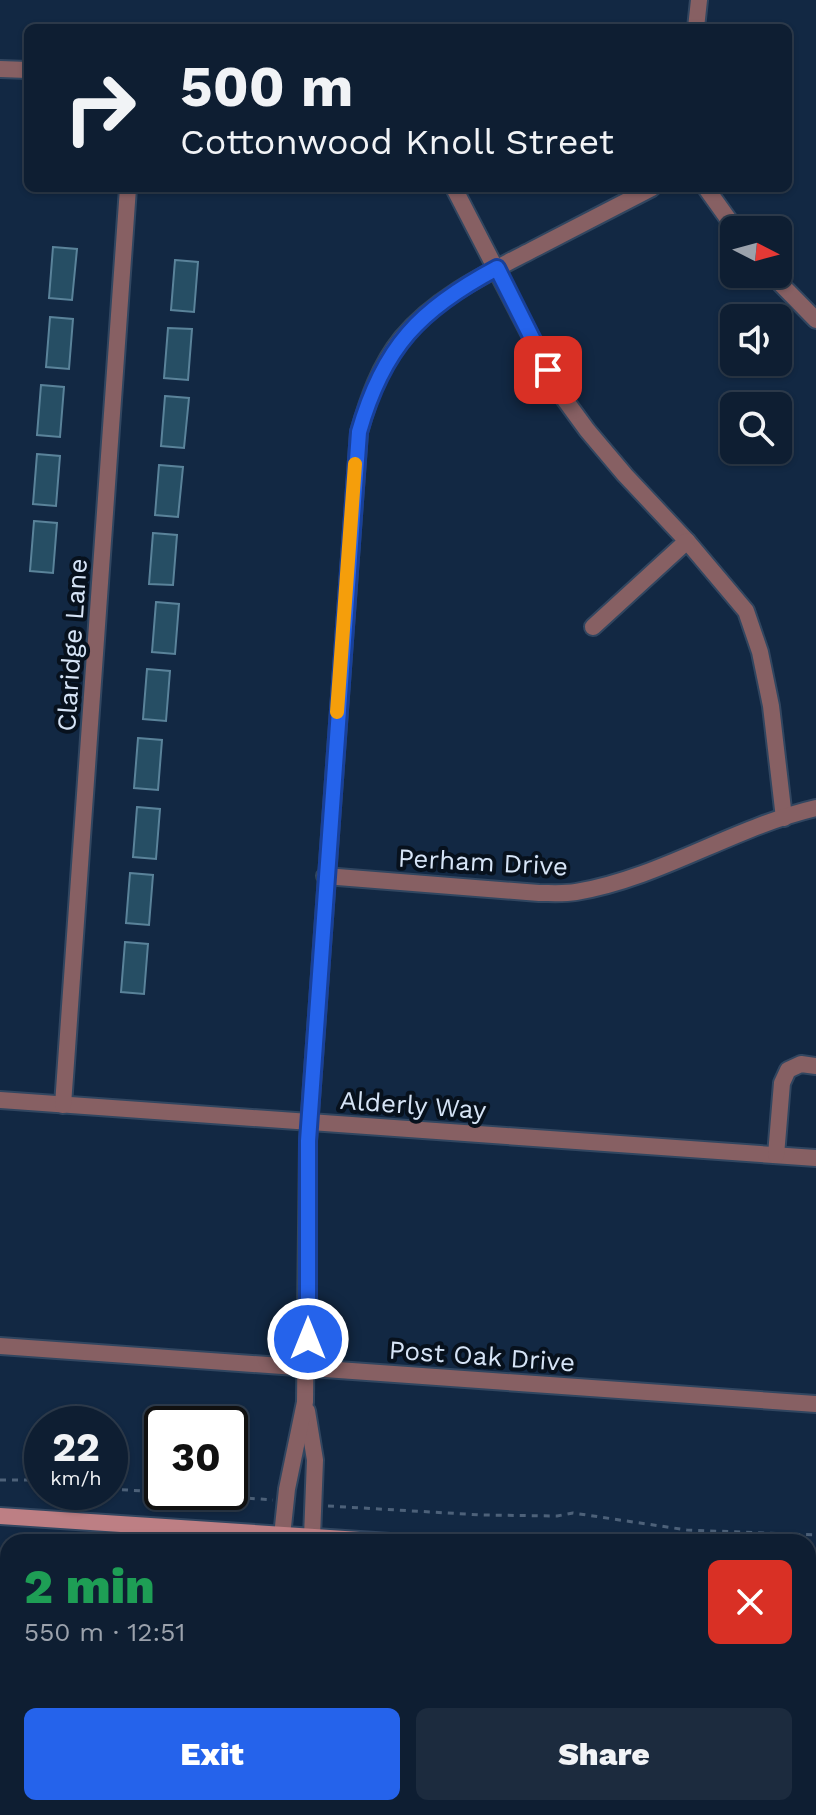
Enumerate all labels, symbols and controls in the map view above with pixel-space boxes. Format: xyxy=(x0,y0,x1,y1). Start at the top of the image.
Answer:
text: 500 m xyxy=(180,54,354,120)
icon: right xyxy=(48,56,152,160)
text: Cottonwood Knoll Street xyxy=(180,121,614,163)
north arrow xyxy=(720,216,792,288)
map controls xyxy=(720,216,792,464)
button: sound xyxy=(720,304,792,376)
pin xyxy=(514,336,582,404)
icon: arrive xyxy=(526,348,570,392)
button: search xyxy=(720,392,792,464)
street label: Claridge Lane xyxy=(51,557,93,733)
street label: Perham Drive xyxy=(397,843,569,881)
street label: Alderly Way xyxy=(339,1085,488,1125)
position arrow xyxy=(266,1297,350,1381)
street label: Post Oak Drive xyxy=(388,1335,576,1377)
speed limit sign: 30 xyxy=(144,1406,248,1510)
text: 22 xyxy=(52,1424,100,1471)
text: km/h xyxy=(50,1466,102,1490)
text: 2 min xyxy=(24,1558,155,1615)
button: close xyxy=(708,1560,792,1644)
text: 550 m · 12:51 xyxy=(24,1617,185,1647)
button: Exit xyxy=(24,1708,400,1800)
button: Share xyxy=(416,1708,792,1800)

